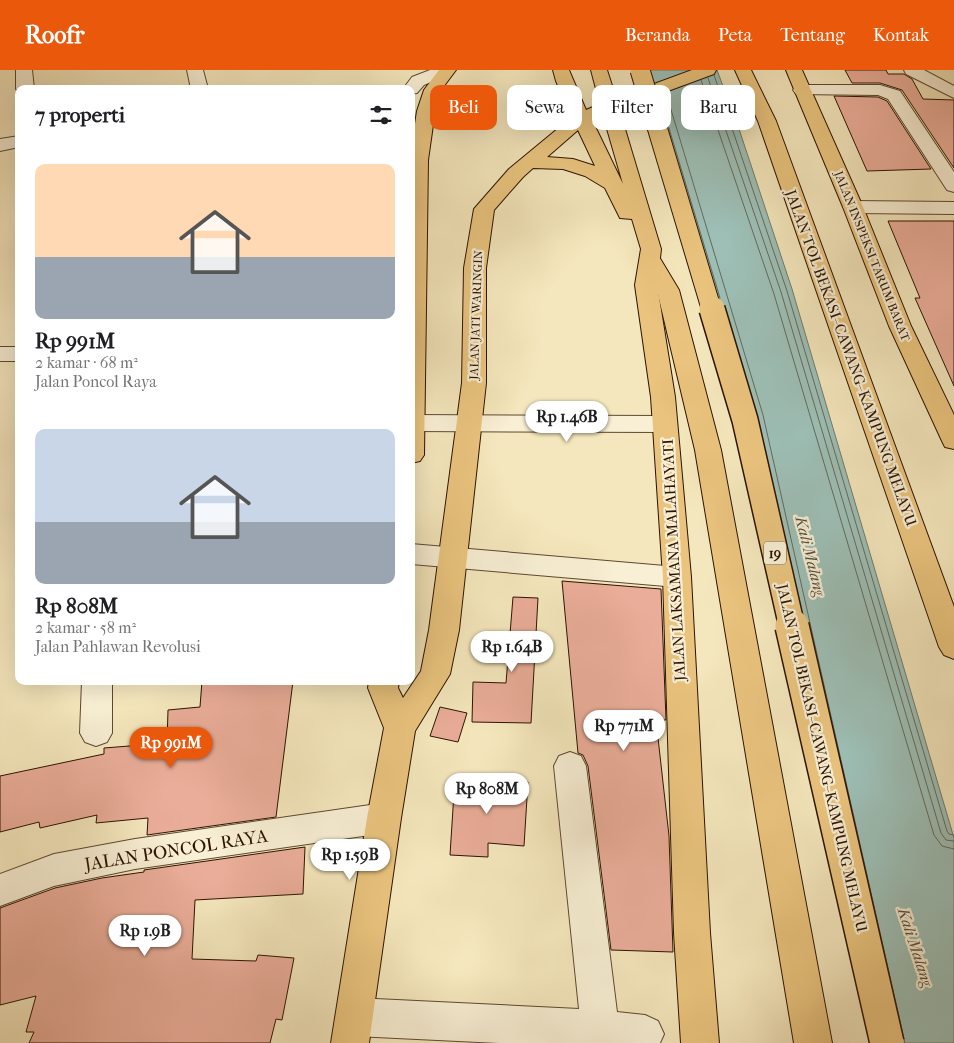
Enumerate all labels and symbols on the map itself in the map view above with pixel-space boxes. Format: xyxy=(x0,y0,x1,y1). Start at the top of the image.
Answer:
street label: JALAN INSPEKSI TARUM BARAT xyxy=(831,168,913,344)
street label: JALAN TOL BEKASI–CAWANG–KAMPUNG MELAYU xyxy=(781,186,921,529)
street label: JALAN JATI WARINGIN xyxy=(467,250,485,381)
pin: Rp 1.46B xyxy=(515,400,619,443)
street label: JALAN LAKSAMANA MALAHAYATI xyxy=(659,438,689,682)
water label: Kali Malang xyxy=(791,513,830,599)
road number: 19 xyxy=(764,542,786,564)
street label: JALAN TOL BEKASI–CAWANG–KAMPUNG MELAYU xyxy=(773,581,871,934)
pin: Rp 1.64B xyxy=(460,630,564,673)
pin: Rp 771M xyxy=(578,710,670,752)
pin: Rp 991M xyxy=(125,726,217,769)
pin: Rp 808M xyxy=(441,772,533,815)
street label: JALAN PONCOL RAYA xyxy=(81,826,270,876)
pin: Rp 1.59B xyxy=(298,838,402,881)
water label: Kali Malang xyxy=(894,904,937,990)
pin: Rp 1.9B xyxy=(99,914,191,957)

